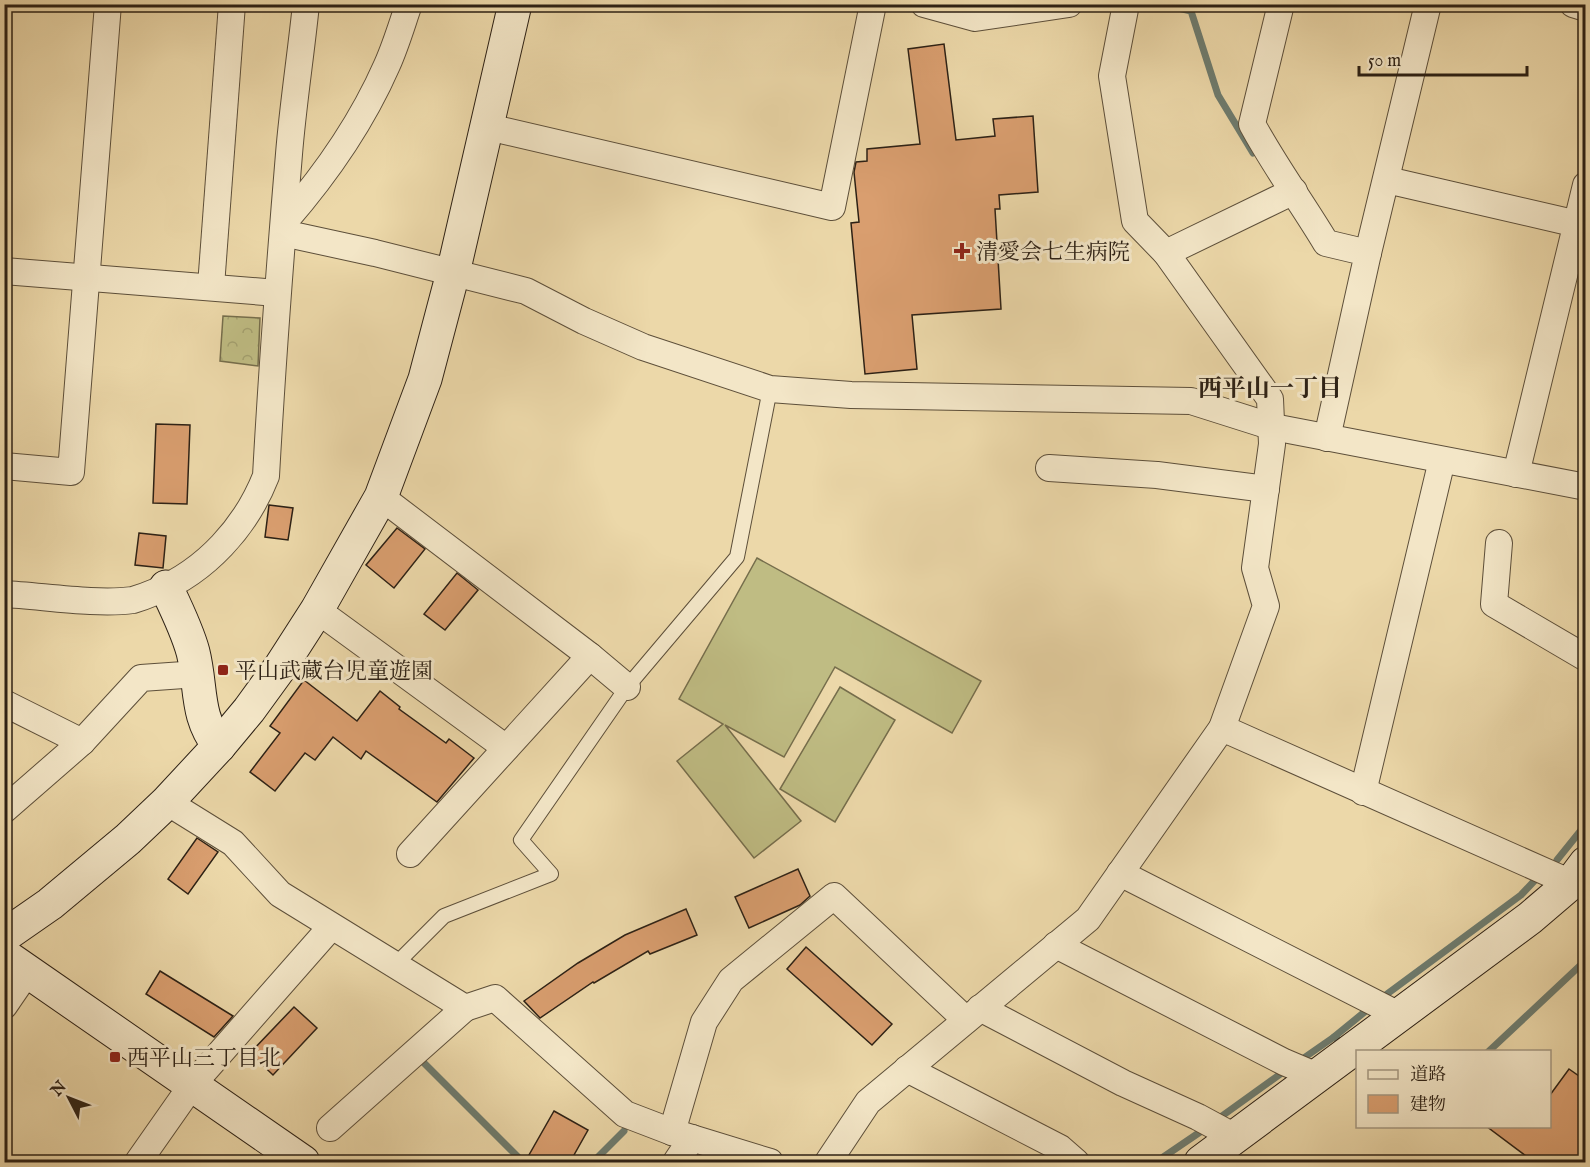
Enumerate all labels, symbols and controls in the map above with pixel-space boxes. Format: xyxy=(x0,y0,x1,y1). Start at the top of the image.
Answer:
scale bar xyxy=(1359,39,1527,77)
text: 50 m xyxy=(1368,50,1401,73)
place label: 清愛会七生病院 xyxy=(976,239,1130,267)
marker: 清愛会七生病院 xyxy=(953,242,971,260)
district label: 西平山一丁目 xyxy=(1198,374,1342,405)
place label: 平山武蔵台児童遊園 xyxy=(235,658,433,686)
marker: 平山武蔵台児童遊園 xyxy=(216,663,230,677)
place label: 西平山三丁目北 xyxy=(127,1045,281,1073)
marker: 西平山三丁目北 xyxy=(108,1050,122,1064)
legend xyxy=(1356,1050,1551,1128)
text: 道路 xyxy=(1410,1064,1446,1087)
north arrow xyxy=(39,1068,99,1128)
text: N xyxy=(47,1077,72,1102)
text: 建物 xyxy=(1410,1094,1446,1117)

